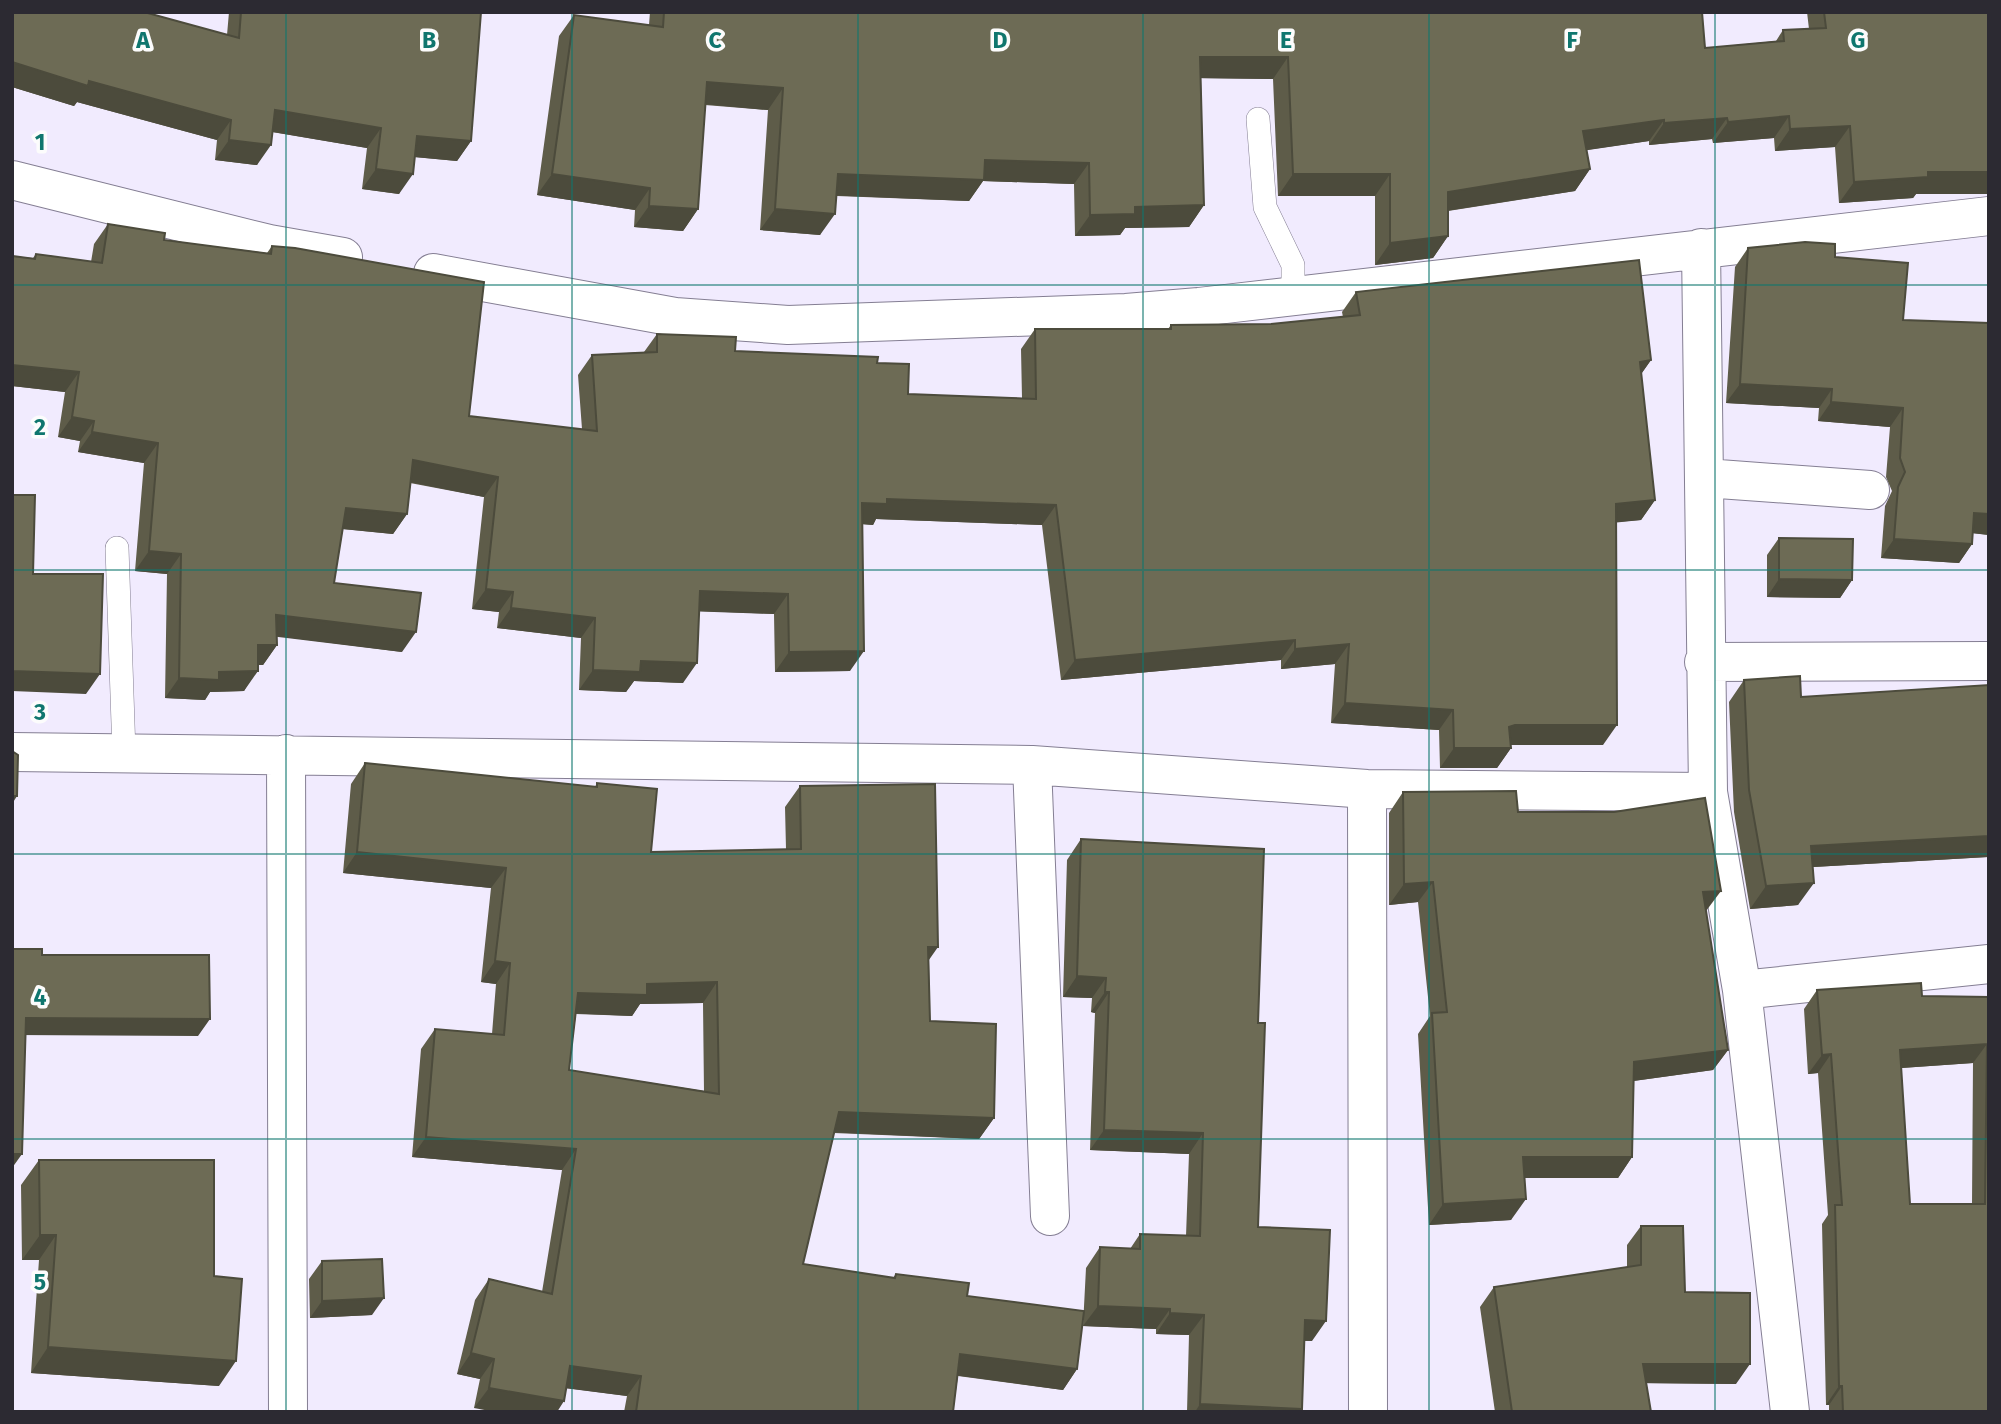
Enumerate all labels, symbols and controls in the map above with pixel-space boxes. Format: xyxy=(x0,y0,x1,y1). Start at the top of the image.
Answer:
text: A xyxy=(135,26,150,54)
text: B xyxy=(422,26,436,54)
text: C xyxy=(708,26,722,54)
text: D xyxy=(993,26,1008,54)
text: E xyxy=(1280,26,1292,54)
text: F xyxy=(1566,26,1578,54)
text: G xyxy=(1851,26,1865,54)
text: 1 xyxy=(35,128,45,156)
text: 2 xyxy=(34,413,46,441)
text: 3 xyxy=(33,698,46,726)
text: 4 xyxy=(34,983,47,1011)
text: 5 xyxy=(34,1268,46,1296)

